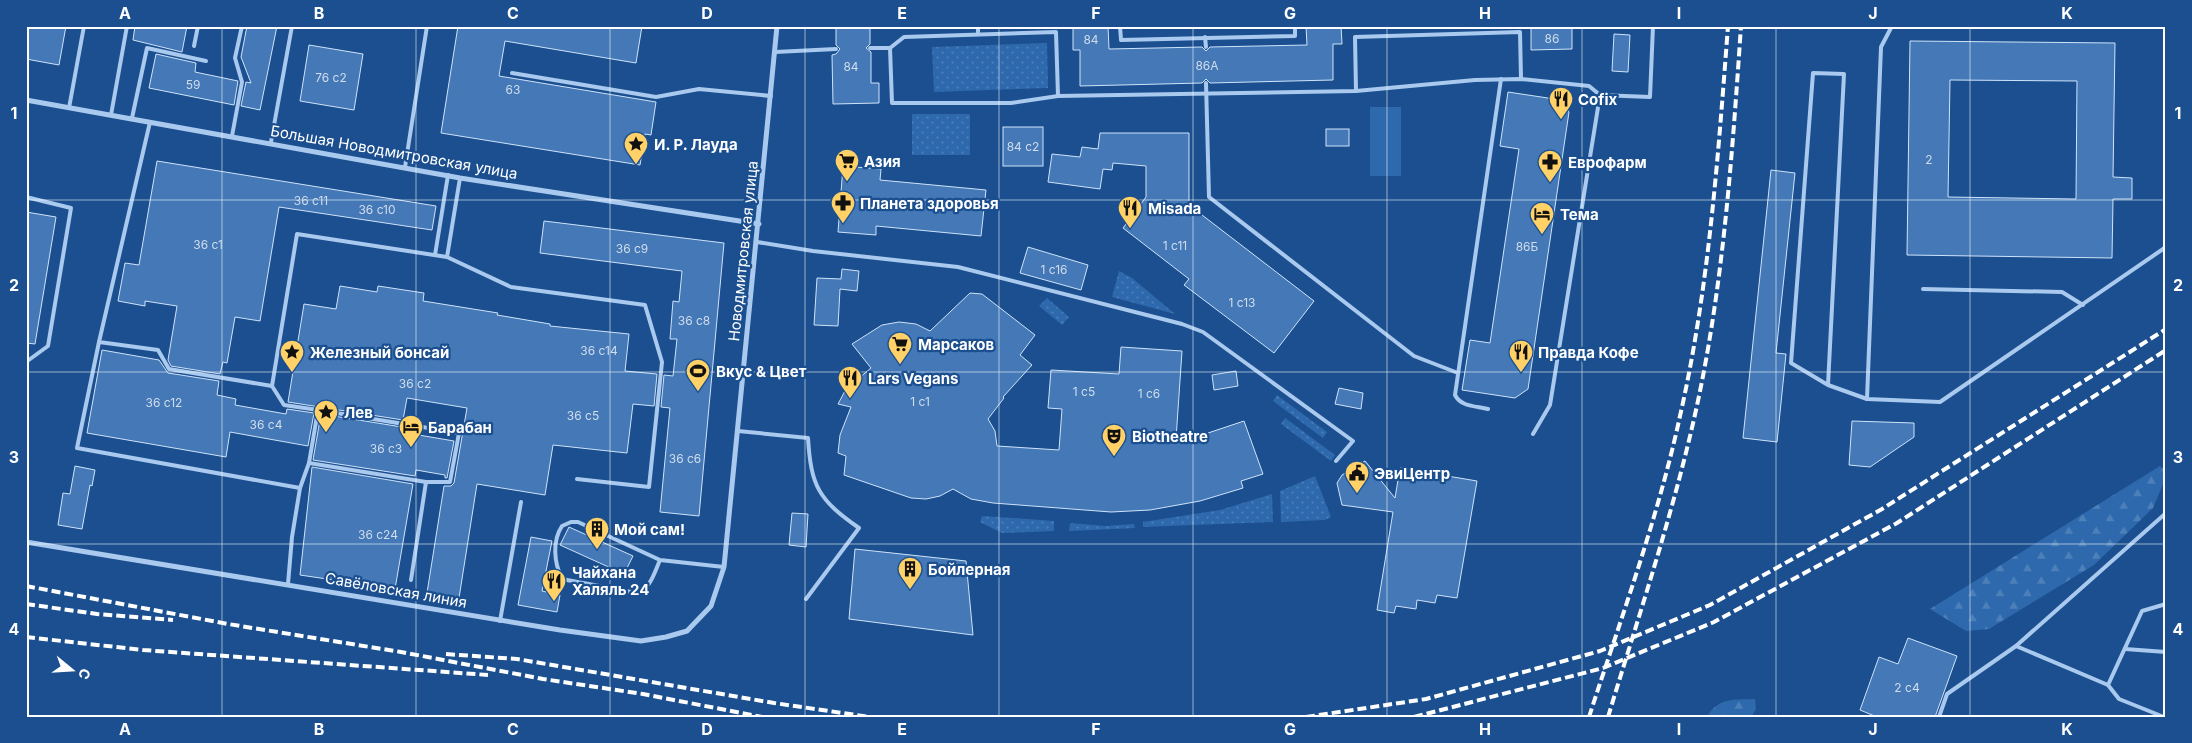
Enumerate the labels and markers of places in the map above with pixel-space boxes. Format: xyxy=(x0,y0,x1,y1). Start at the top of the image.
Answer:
restaurant icon: Cofix xyxy=(1548,86,1574,120)
place label: Cofix xyxy=(1578,90,1617,109)
place icon: И. Р. Лауда xyxy=(623,131,649,165)
place label: И. Р. Лауда xyxy=(654,135,738,154)
supermarket icon: Азия xyxy=(834,148,860,182)
pharmacy icon: Еврофарм xyxy=(1537,149,1563,183)
place label: Азия xyxy=(864,152,901,171)
place label: Еврофарм xyxy=(1568,153,1647,172)
pharmacy icon: Планета здоровья xyxy=(830,190,856,224)
place label: Планета здоровья xyxy=(860,194,999,213)
restaurant icon: Misada xyxy=(1117,195,1143,229)
place label: Misada xyxy=(1148,199,1201,218)
hotel icon: Тема xyxy=(1529,201,1555,235)
place label: Тема xyxy=(1560,205,1599,224)
supermarket icon: Марсаков xyxy=(887,331,913,365)
place label: Марсаков xyxy=(918,335,994,354)
place icon: Железный бонсай xyxy=(279,339,305,373)
restaurant icon: Правда Кофе xyxy=(1508,339,1534,373)
place label: Железный бонсай xyxy=(310,343,449,362)
place label: Правда Кофе xyxy=(1538,343,1639,362)
sports icon: Вкус & Цвет xyxy=(685,358,711,392)
place label: Вкус & Цвет xyxy=(716,362,807,381)
restaurant icon: Lars Vegans xyxy=(837,365,863,399)
place label: Lars Vegans xyxy=(868,369,958,388)
place icon: Лев xyxy=(313,399,339,433)
place label: Лев xyxy=(344,403,373,422)
hotel icon: Барабан xyxy=(398,414,424,448)
place label: Барабан xyxy=(428,418,492,437)
theatre icon: Biotheatre xyxy=(1101,423,1127,457)
place label: Biotheatre xyxy=(1132,427,1208,446)
public building icon: ЭвиЦентр xyxy=(1344,460,1370,494)
place label: ЭвиЦентр xyxy=(1374,464,1450,483)
building icon: Мой сам! xyxy=(584,516,610,550)
place label: Мой сам! xyxy=(614,520,685,539)
building icon: Бойлерная xyxy=(897,556,923,590)
place label: Бойлерная xyxy=(928,560,1010,579)
place label: Чайхана Халяль 24 xyxy=(572,563,649,599)
restaurant icon: Чайхана Халяль 24 xyxy=(541,568,567,602)

